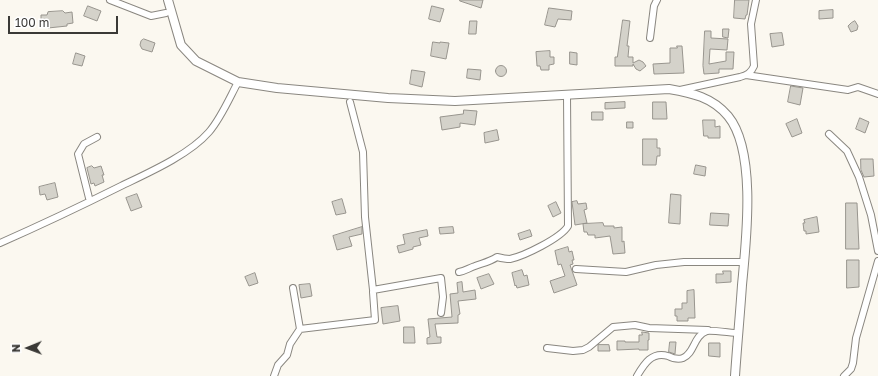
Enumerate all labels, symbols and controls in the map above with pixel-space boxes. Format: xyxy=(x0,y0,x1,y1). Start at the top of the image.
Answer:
scale bar xyxy=(10,8,120,34)
text: 100 m xyxy=(15,15,49,30)
north arrow xyxy=(8,328,48,368)
text: N xyxy=(9,344,22,353)

